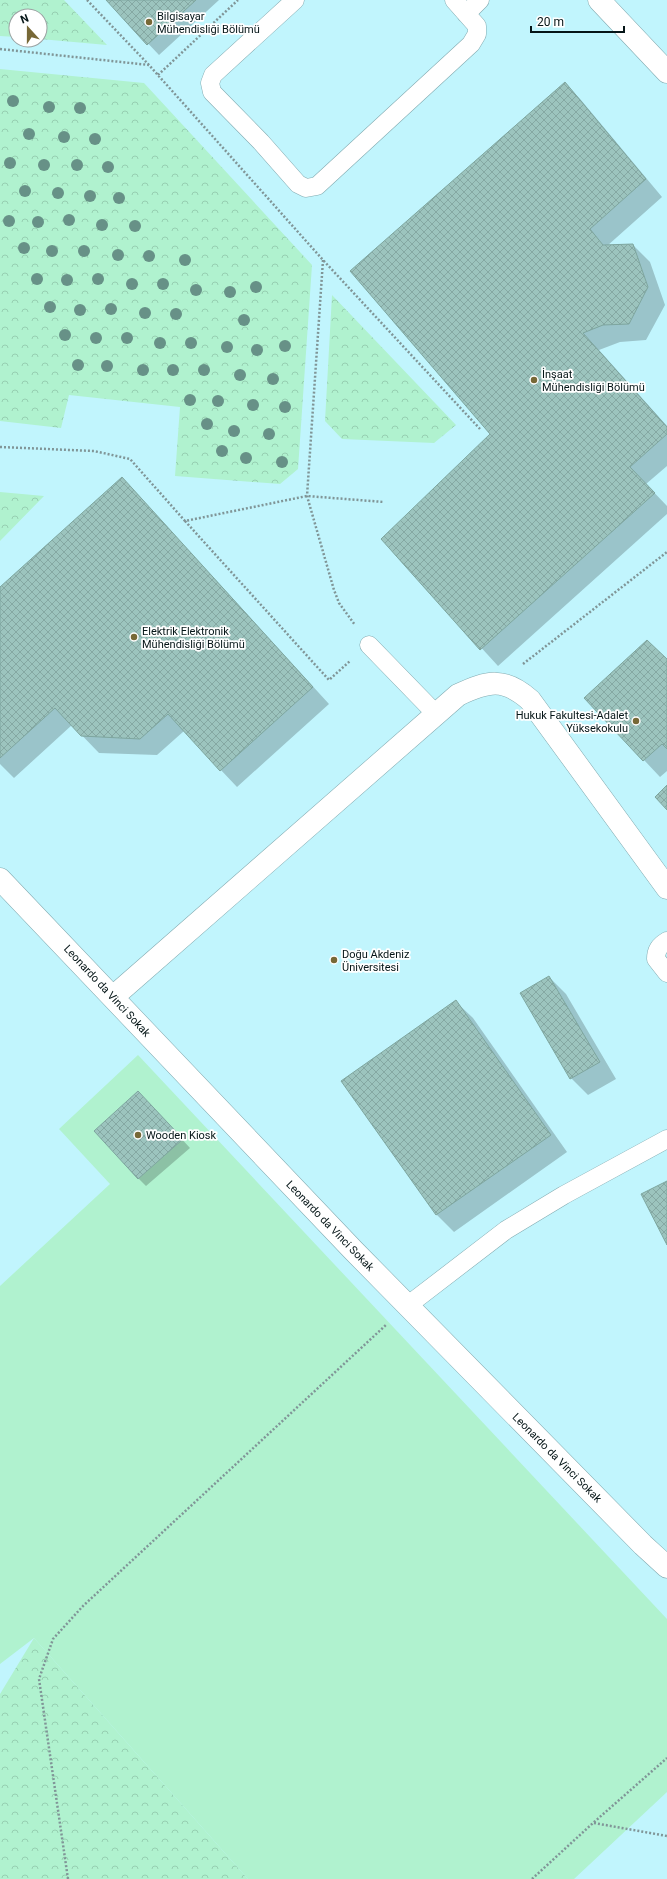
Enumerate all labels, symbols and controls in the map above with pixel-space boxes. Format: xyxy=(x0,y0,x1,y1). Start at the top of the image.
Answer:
north arrow xyxy=(8,8,48,48)
scale bar xyxy=(531,8,624,34)
place label: Bilgisayar Mühendisliği Bölümü xyxy=(157,10,260,36)
text: N xyxy=(19,12,31,27)
text: 20 m xyxy=(537,15,564,29)
marker: Bilgisayar Mühendisliği Bölümü xyxy=(144,17,154,27)
place label: İnşaat Mühendisliği Bölümü xyxy=(542,368,645,394)
marker: İnşaat Mühendisliği Bölümü xyxy=(529,375,539,385)
place label: Elektrik Elektronik Mühendisliği Bölümü xyxy=(142,625,245,651)
marker: Elektrik Elektronik Mühendisliği Bölümü xyxy=(129,632,139,642)
place label: Hukuk Fakultesi-Adalet Yüksekokulu xyxy=(516,709,628,735)
marker: Hukuk Fakultesi-Adalet Yüksekokulu xyxy=(631,716,641,726)
street label: Leonardo da Vinci Sokak xyxy=(61,942,153,1040)
place label: Doğu Akdeniz Üniversitesi xyxy=(342,948,410,974)
marker: Doğu Akdeniz Üniversitesi xyxy=(329,955,339,965)
place label: Wooden Kiosk xyxy=(146,1129,217,1142)
marker: Wooden Kiosk xyxy=(133,1130,143,1140)
street label: Leonardo da Vinci Sokak xyxy=(283,1178,377,1274)
street label: Leonardo da Vinci Sokak xyxy=(510,1411,605,1506)

